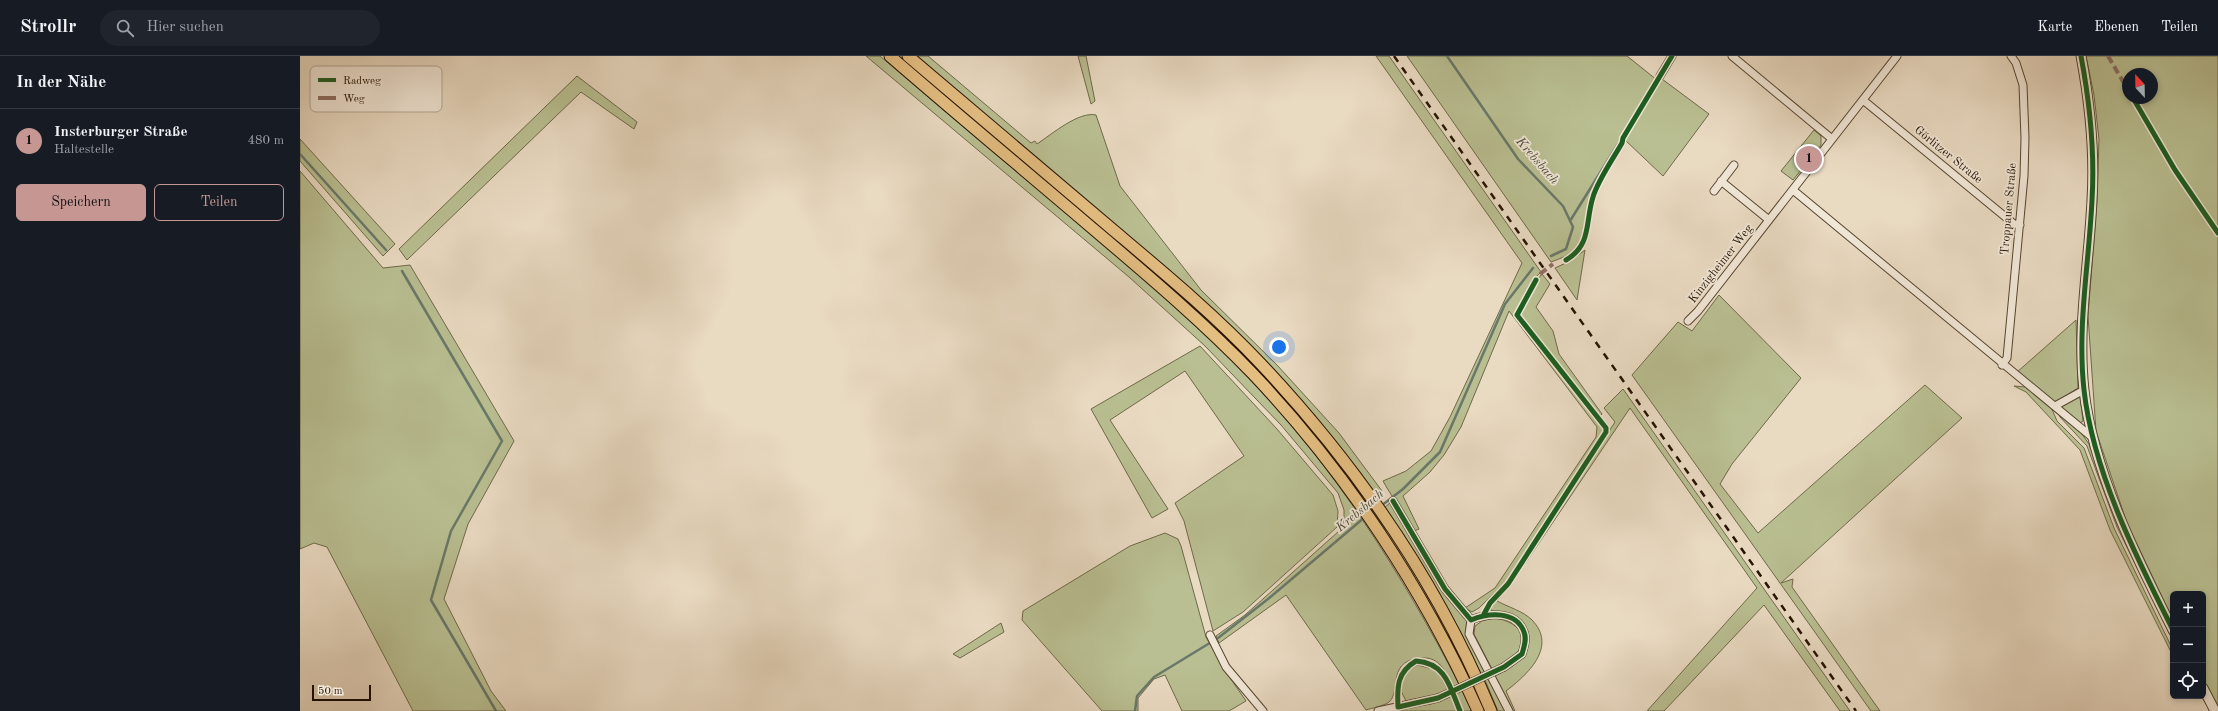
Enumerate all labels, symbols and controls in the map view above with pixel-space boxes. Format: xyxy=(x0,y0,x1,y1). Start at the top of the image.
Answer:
search box xyxy=(100,10,380,46)
icon: search xyxy=(114,17,136,39)
text: Strollr xyxy=(20,18,76,37)
text: Hier suchen xyxy=(146,20,224,35)
text: Karte xyxy=(2038,20,2072,34)
text: Ebenen xyxy=(2094,20,2139,34)
text: Teilen xyxy=(2161,20,2198,34)
legend xyxy=(310,66,442,112)
north arrow xyxy=(2122,68,2158,104)
text: In der Nähe xyxy=(16,74,106,91)
text: Radweg xyxy=(343,76,381,87)
text: Weg xyxy=(343,94,365,105)
street label: Görlitzer Straße xyxy=(1912,124,1985,186)
text: Insterburger Straße xyxy=(54,125,188,140)
text: 1 xyxy=(25,134,33,147)
text: 480 m xyxy=(247,134,284,147)
water label: Krebsbach xyxy=(1512,134,1561,187)
text: Haltestelle xyxy=(54,143,114,156)
pin: 1 xyxy=(1796,144,1822,174)
street label: Troppauer Straße xyxy=(1999,162,2019,256)
button: Speichern xyxy=(16,184,146,221)
button: Teilen xyxy=(154,184,284,221)
street label: Kinzigheimer Weg xyxy=(1687,222,1756,306)
your location xyxy=(1269,337,1289,357)
water label: Krebsbach xyxy=(1333,487,1387,535)
map controls xyxy=(2170,591,2206,699)
button: + xyxy=(2170,591,2206,627)
button: − xyxy=(2170,627,2206,663)
button: locate xyxy=(2170,663,2206,699)
scale bar xyxy=(312,683,371,702)
text: 50 m xyxy=(318,686,343,697)

